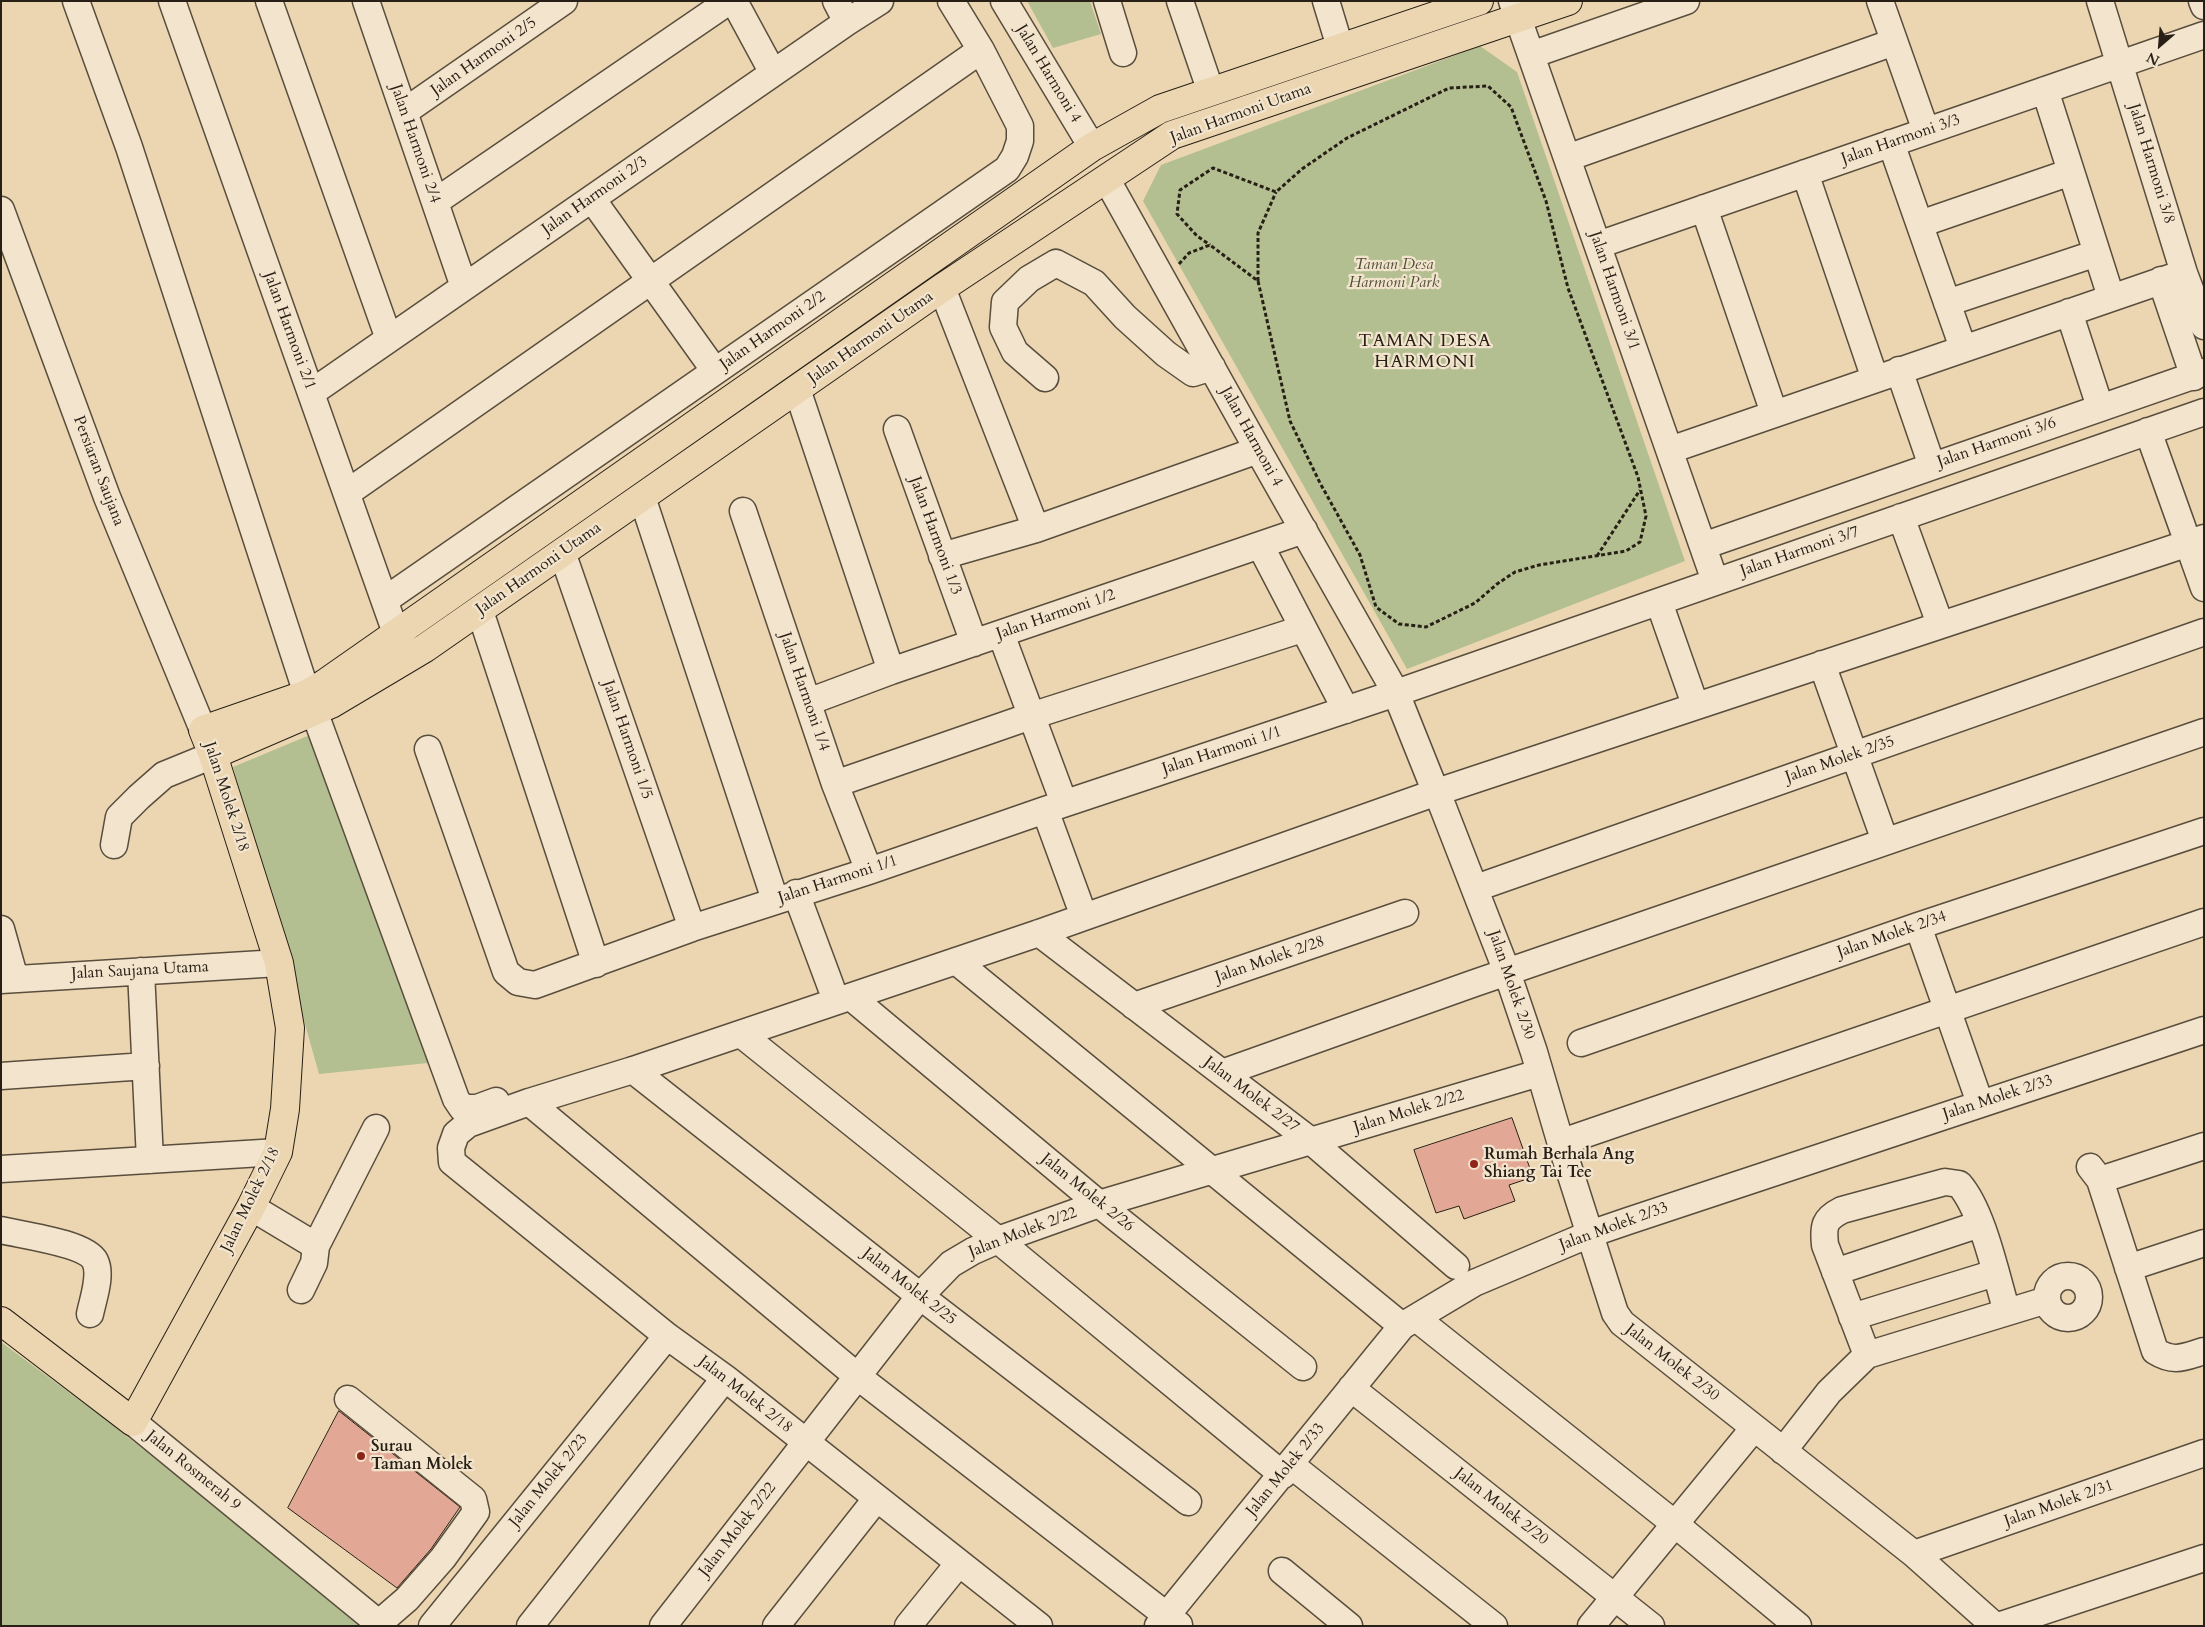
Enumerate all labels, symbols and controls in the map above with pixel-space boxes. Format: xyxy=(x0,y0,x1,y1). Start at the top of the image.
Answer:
street label: Jalan Harmoni 2/5 xyxy=(428,13,540,101)
north arrow xyxy=(2135,20,2185,70)
street label: Jalan Harmoni 4 xyxy=(1011,21,1085,127)
text: N xyxy=(2143,48,2163,70)
street label: Jalan Harmoni Utama xyxy=(1168,80,1314,148)
street label: Jalan Harmoni 2/4 xyxy=(386,82,444,206)
street label: Jalan Harmoni 3/8 xyxy=(2124,102,2178,226)
street label: Jalan Harmoni 3/3 xyxy=(1839,111,1963,169)
street label: Jalan Harmoni 2/3 xyxy=(539,152,651,240)
street label: Jalan Harmoni 3/1 xyxy=(1585,229,1643,353)
park label: Taman Desa Harmoni Park xyxy=(1349,255,1439,293)
street label: Jalan Harmoni 2/1 xyxy=(259,269,319,393)
street label: Jalan Harmoni 2/2 xyxy=(717,287,829,375)
street label: Jalan Harmoni Utama xyxy=(805,288,937,388)
district label: TAMAN DESA HARMONI xyxy=(1357,331,1493,374)
street label: Jalan Harmoni 4 xyxy=(1216,384,1286,490)
street label: Persiaran Saujana xyxy=(68,413,128,529)
street label: Jalan Harmoni 3/6 xyxy=(1935,414,2059,472)
street label: Jalan Harmoni 1/3 xyxy=(905,474,965,598)
street label: Jalan Harmoni Utama xyxy=(473,519,605,619)
street label: Jalan Harmoni 3/7 xyxy=(1738,523,1862,581)
street label: Jalan Harmoni 1/2 xyxy=(994,586,1118,644)
street label: Jalan Harmoni 1/4 xyxy=(775,630,833,754)
street label: Jalan Harmoni 1/5 xyxy=(598,678,656,802)
street label: Jalan Harmoni 1/1 xyxy=(1160,723,1284,779)
street label: Jalan Molek 2/35 xyxy=(1783,732,1897,788)
street label: Jalan Molek 2/18 xyxy=(199,740,253,854)
street label: Jalan Harmoni 1/1 xyxy=(776,852,900,908)
street label: Jalan Molek 2/34 xyxy=(1835,907,1949,963)
street label: Jalan Molek 2/30 xyxy=(1483,928,1539,1042)
street label: Jalan Molek 2/28 xyxy=(1213,932,1327,988)
street label: Jalan Saujana Utama xyxy=(71,958,209,984)
street label: Jalan Molek 2/27 xyxy=(1200,1053,1302,1137)
street label: Jalan Molek 2/33 xyxy=(1941,1071,2055,1125)
street label: Jalan Molek 2/22 xyxy=(1351,1086,1467,1138)
street label: Jalan Molek 2/18 xyxy=(217,1144,285,1256)
place label: Rumah Berhala Ang Shiang Tai Tee xyxy=(1484,1145,1634,1183)
street label: Jalan Molek 2/26 xyxy=(1037,1150,1137,1236)
marker: Rumah Berhala Ang Shiang Tai Tee xyxy=(1468,1158,1480,1170)
street label: Jalan Molek 2/33 xyxy=(1557,1198,1671,1256)
street label: Jalan Molek 2/22 xyxy=(966,1204,1080,1262)
street label: Jalan Molek 2/25 xyxy=(858,1244,960,1330)
street label: Jalan Molek 2/30 xyxy=(1621,1320,1723,1406)
street label: Jalan Molek 2/18 xyxy=(694,1352,796,1438)
street label: Jalan Molek 2/33 xyxy=(1243,1420,1329,1520)
street label: Jalan Rosmerah 9 xyxy=(142,1427,244,1515)
street label: Jalan Molek 2/23 xyxy=(506,1431,592,1531)
place label: Surau Taman Molek xyxy=(371,1437,473,1475)
marker: Surau Taman Molek xyxy=(355,1450,367,1462)
street label: Jalan Molek 2/20 xyxy=(1450,1464,1552,1550)
street label: Jalan Molek 2/31 xyxy=(2002,1476,2116,1532)
street label: Jalan Molek 2/22 xyxy=(695,1479,781,1581)

